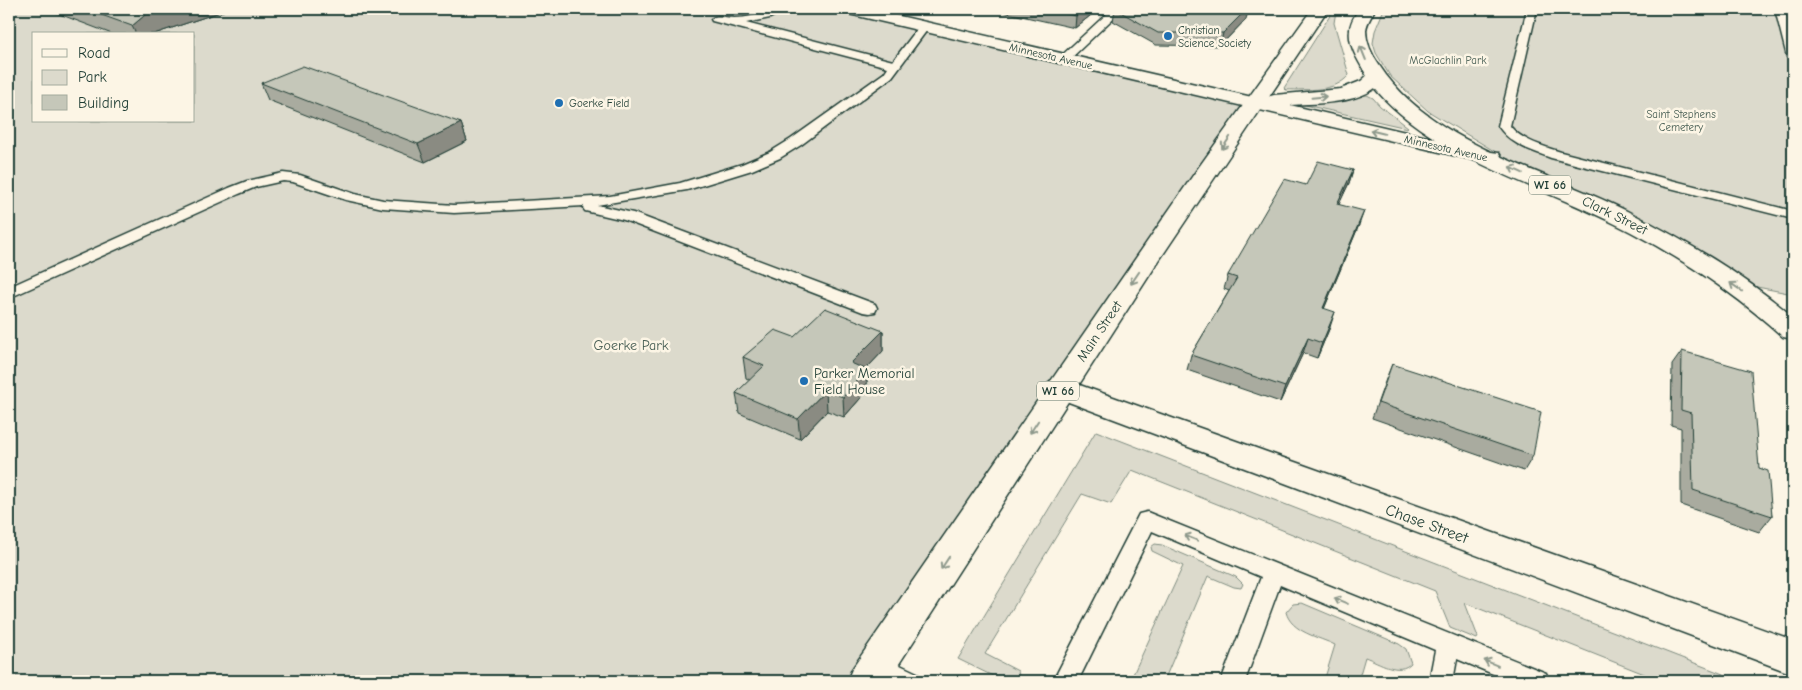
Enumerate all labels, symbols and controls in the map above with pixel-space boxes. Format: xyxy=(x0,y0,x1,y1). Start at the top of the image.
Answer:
place label: Christian Science Society xyxy=(1178,24,1251,50)
marker: Christian Science Society xyxy=(1162,30,1174,42)
legend xyxy=(32,32,195,122)
street label: Minnesota Avenue xyxy=(1008,41,1094,73)
text: Road xyxy=(78,44,110,62)
one-way arrow xyxy=(1358,46,1368,61)
park label: McGlachlin Park xyxy=(1409,54,1487,67)
text: Park xyxy=(78,68,107,86)
one-way arrow xyxy=(1311,92,1327,101)
text: Building xyxy=(78,94,129,112)
marker: Goerke Field xyxy=(553,97,565,109)
place label: Goerke Field xyxy=(569,97,630,110)
park label: Saint Stephens Cemetery xyxy=(1646,108,1716,134)
one-way arrow xyxy=(1370,127,1386,136)
street label: Minnesota Avenue xyxy=(1403,133,1489,165)
one-way arrow xyxy=(1221,136,1231,150)
one-way arrow xyxy=(1509,164,1524,174)
road number: WI 66 xyxy=(1529,176,1571,194)
street label: Clark Street xyxy=(1579,192,1651,239)
one-way arrow xyxy=(1130,271,1140,285)
one-way arrow xyxy=(1729,282,1743,292)
street label: Main Street xyxy=(1073,297,1126,365)
park label: Goerke Park xyxy=(594,337,669,354)
place label: Parker Memorial Field House xyxy=(814,365,915,398)
marker: Parker Memorial Field House xyxy=(798,375,810,387)
road number: WI 66 xyxy=(1037,382,1079,401)
one-way arrow xyxy=(1029,420,1039,434)
street label: Chase Street xyxy=(1383,501,1471,547)
one-way arrow xyxy=(1184,533,1199,543)
one-way arrow xyxy=(939,556,950,570)
one-way arrow xyxy=(1334,595,1349,605)
one-way arrow xyxy=(1484,658,1499,668)

